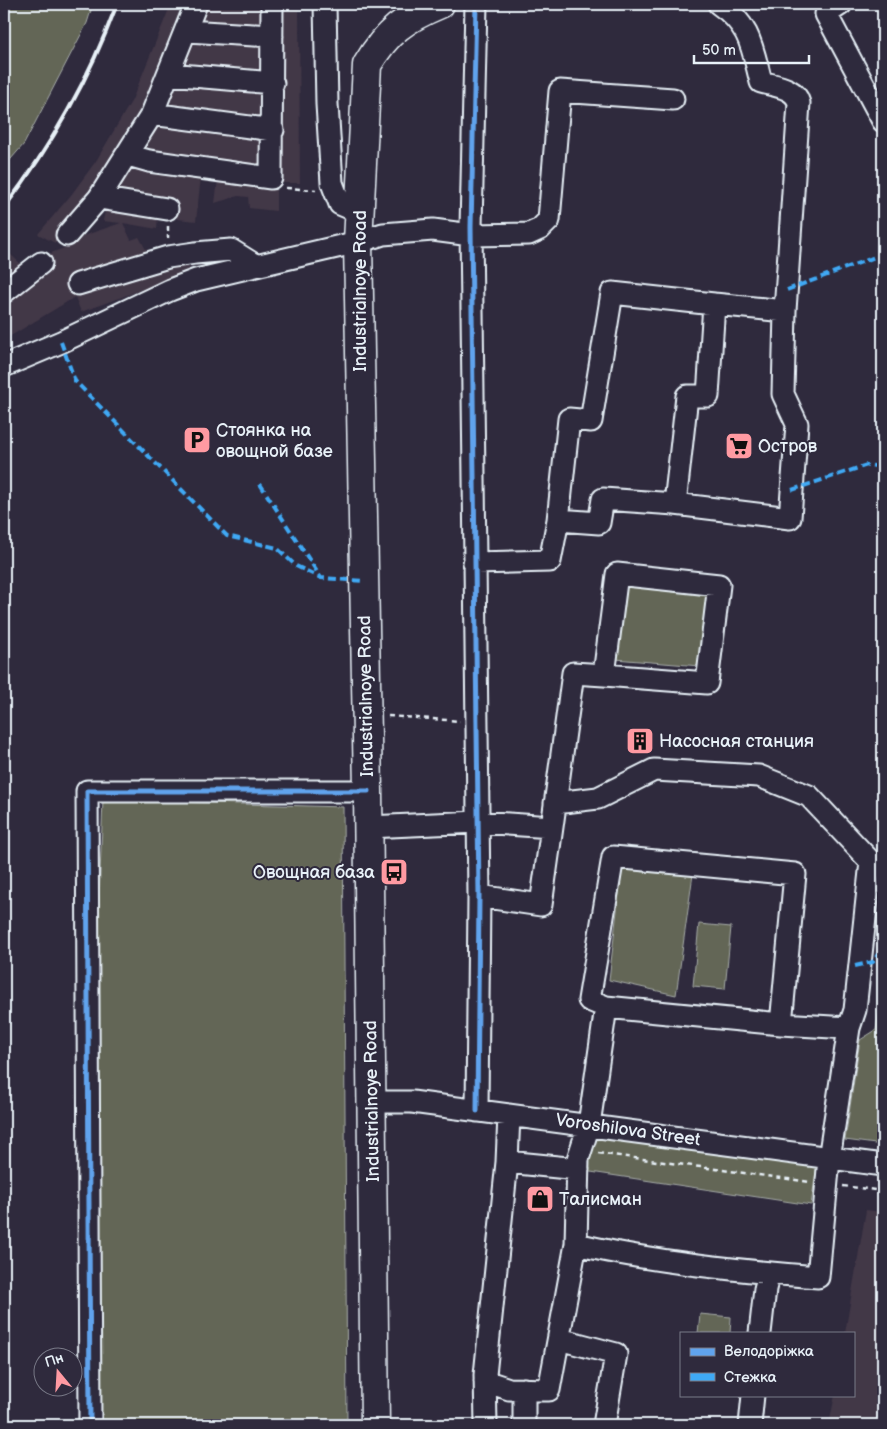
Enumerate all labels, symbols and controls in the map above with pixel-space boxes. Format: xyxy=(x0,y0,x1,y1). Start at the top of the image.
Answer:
scale bar xyxy=(694,32,810,64)
text: 50 m xyxy=(702,41,736,60)
street label: Industrialnoye Road xyxy=(350,210,371,372)
place label: Стоянка на овощной базе xyxy=(216,420,333,462)
parking icon: Стоянка на овощной базе xyxy=(182,425,212,455)
supermarket icon: Остров xyxy=(724,431,754,461)
place label: Остров xyxy=(758,436,818,457)
street label: Industrialnoye Road xyxy=(354,615,378,777)
building icon: Насосная станция xyxy=(625,726,655,756)
place label: Насосная станция xyxy=(659,731,814,752)
bus stop icon: Овощная база xyxy=(379,857,409,887)
place label: Овощная база xyxy=(253,862,375,883)
street label: Industrialnoye Road xyxy=(360,1020,384,1182)
street label: Voroshilova Street xyxy=(554,1109,702,1151)
shop icon: Талисман xyxy=(525,1184,555,1214)
place label: Талисман xyxy=(559,1189,642,1210)
legend xyxy=(680,1332,854,1396)
text: Велодоріжка xyxy=(724,1342,814,1361)
north arrow xyxy=(32,1346,82,1396)
text: Пн xyxy=(43,1349,66,1371)
text: Стежка xyxy=(724,1368,777,1387)

